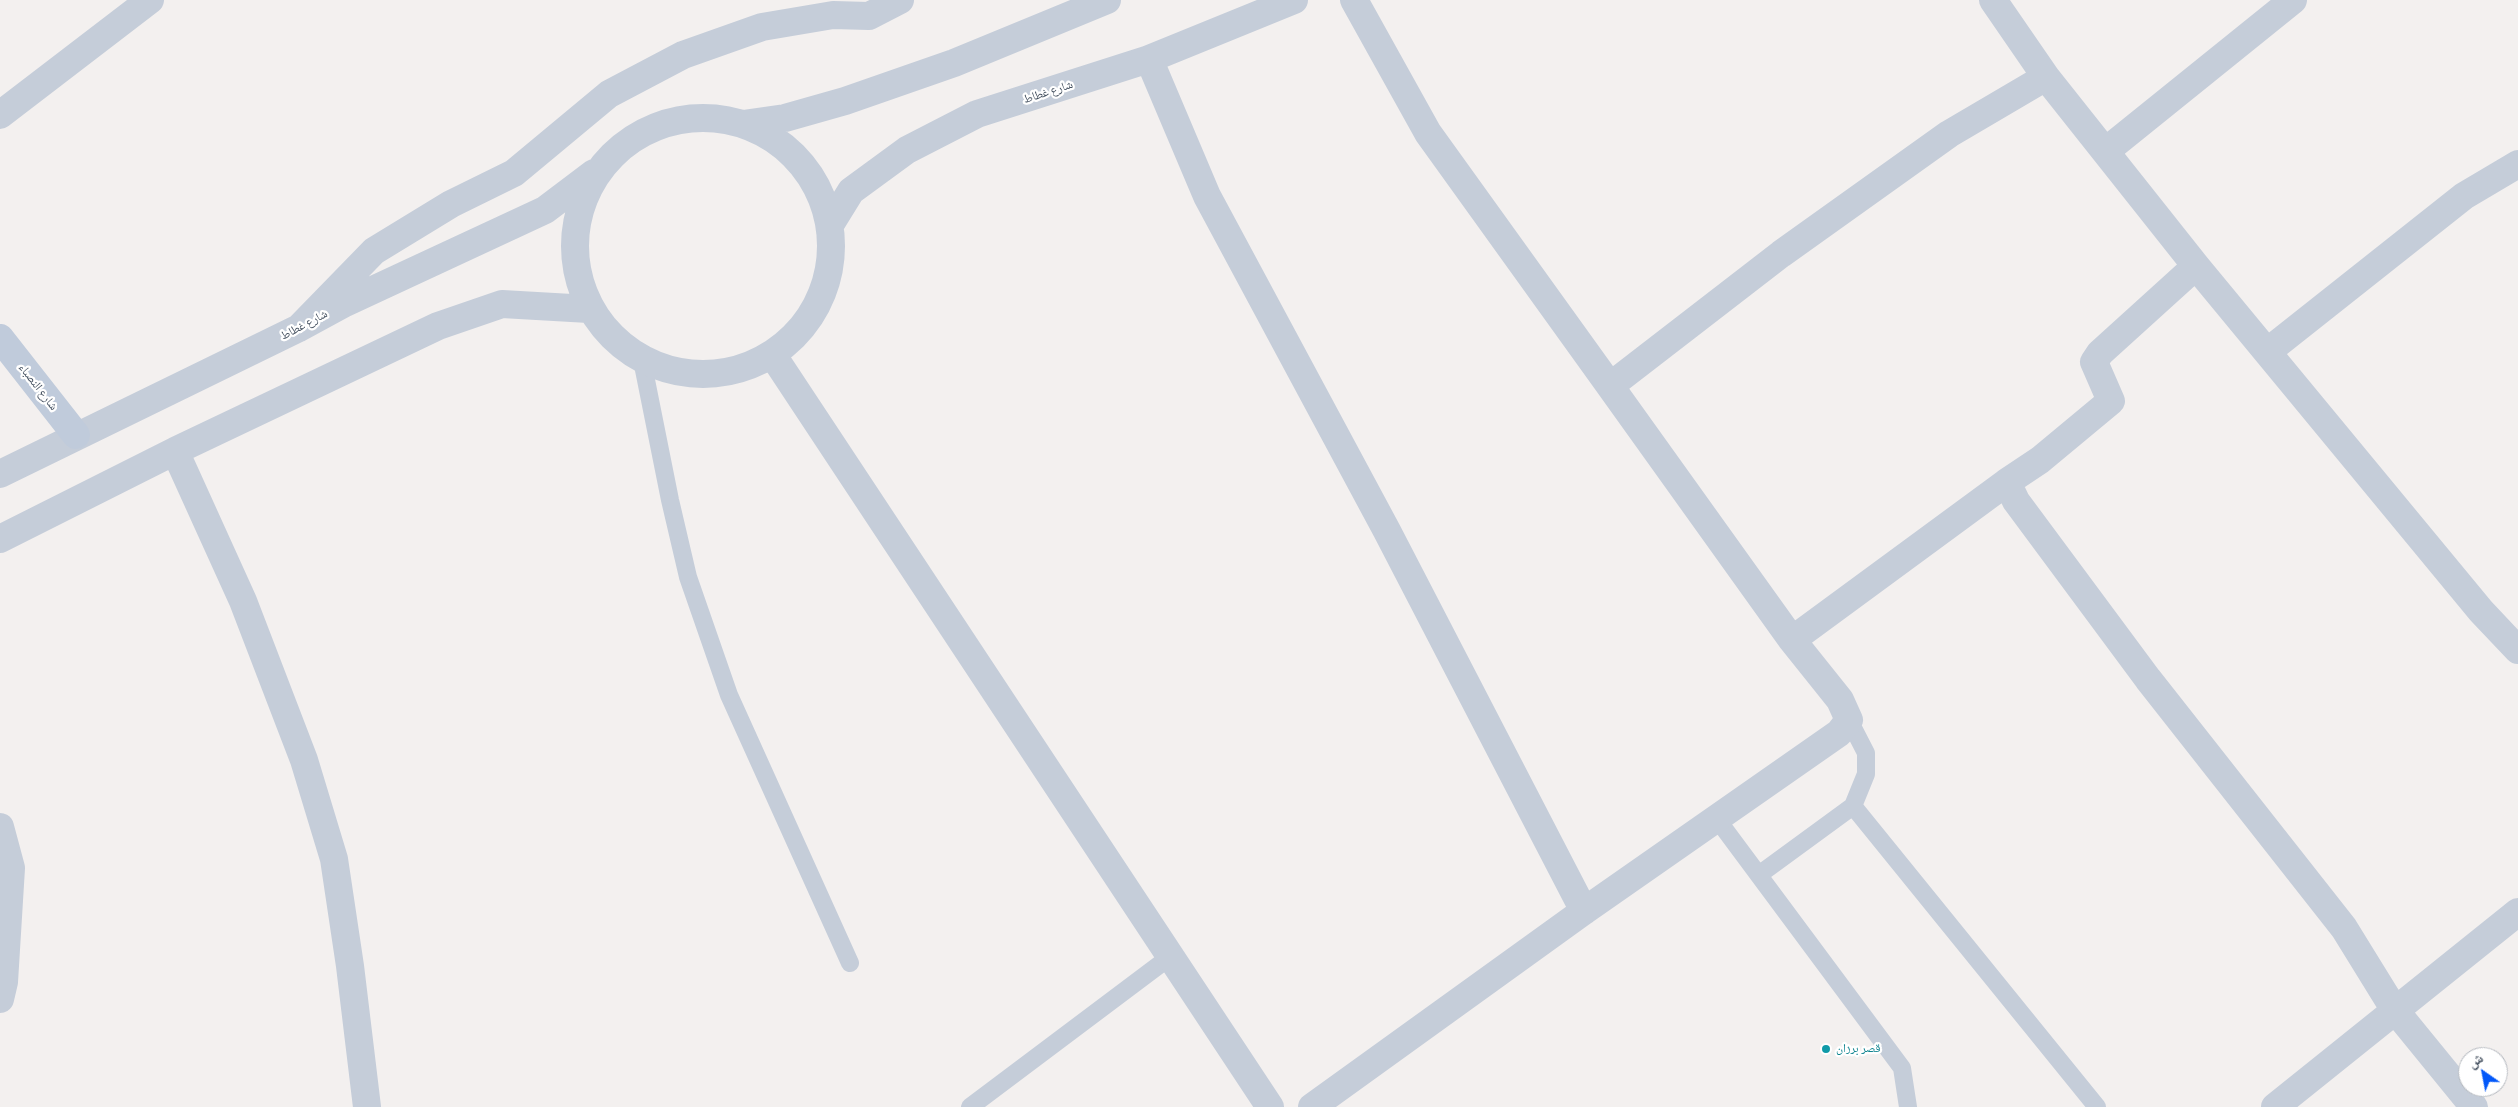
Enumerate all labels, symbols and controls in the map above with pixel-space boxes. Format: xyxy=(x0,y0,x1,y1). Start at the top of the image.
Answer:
street label: شارع غطاط xyxy=(1021,77,1075,107)
street label: شارع غطاط xyxy=(278,307,330,343)
street label: شارع النصباء xyxy=(15,361,61,413)
place label: قصر برزان xyxy=(1836,1042,1880,1056)
marker: قصر برزان xyxy=(1820,1043,1832,1055)
north arrow xyxy=(2458,1047,2508,1097)
text: ش xyxy=(2464,1049,2487,1072)

